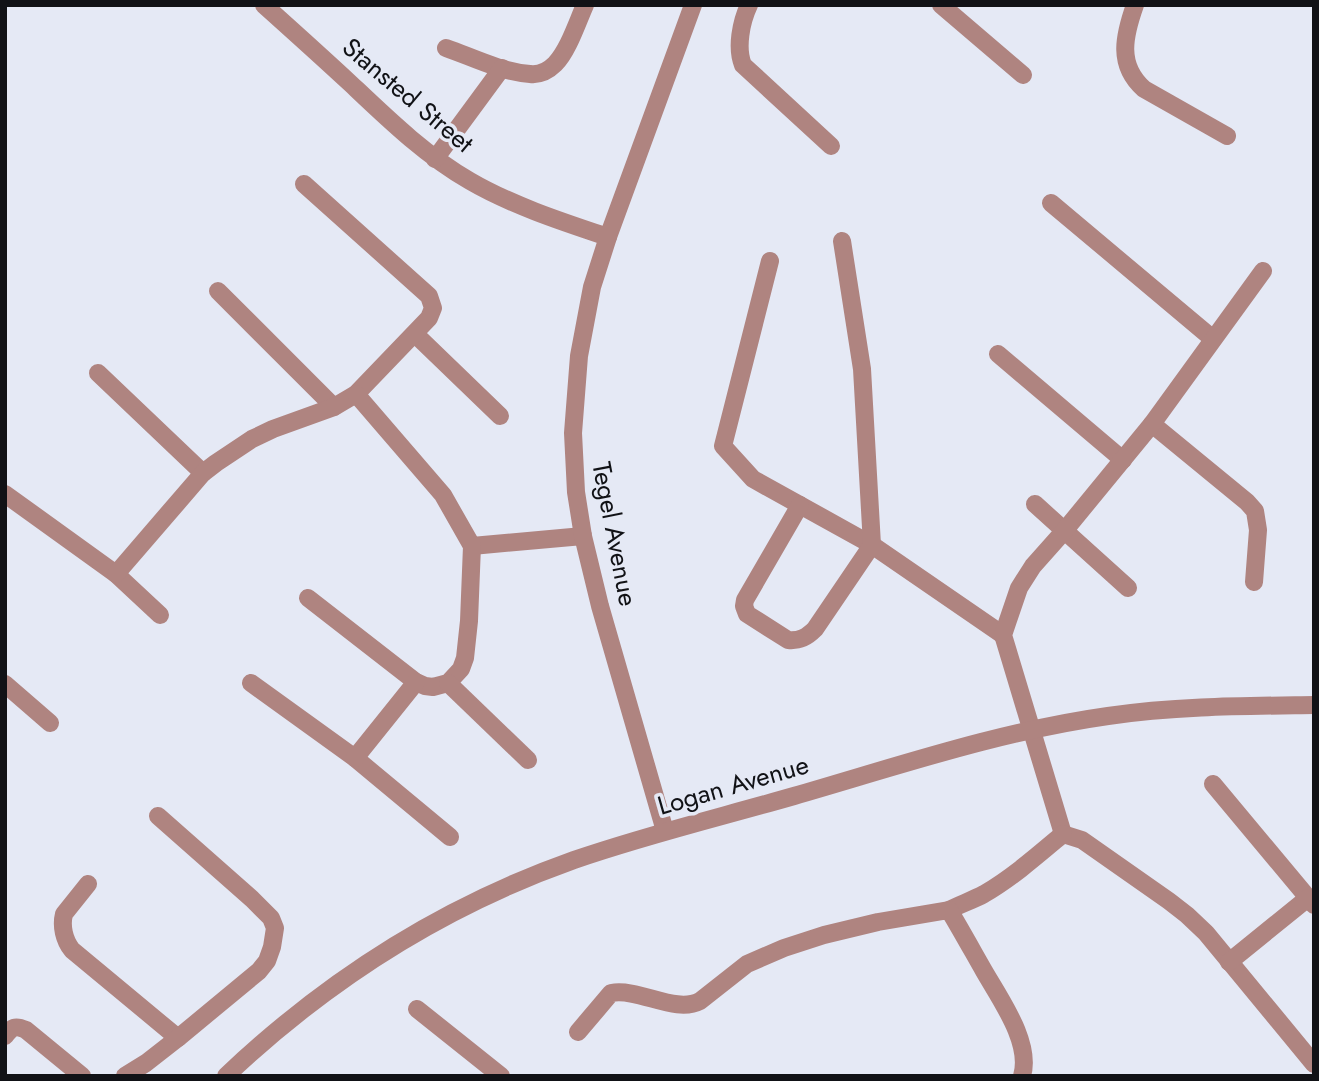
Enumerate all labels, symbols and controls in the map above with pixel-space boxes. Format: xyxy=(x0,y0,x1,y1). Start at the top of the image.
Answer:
street label: Stansted Street xyxy=(334,29,483,162)
street label: Tegel Avenue xyxy=(582,459,648,609)
street label: Logan Avenue xyxy=(653,745,813,825)

